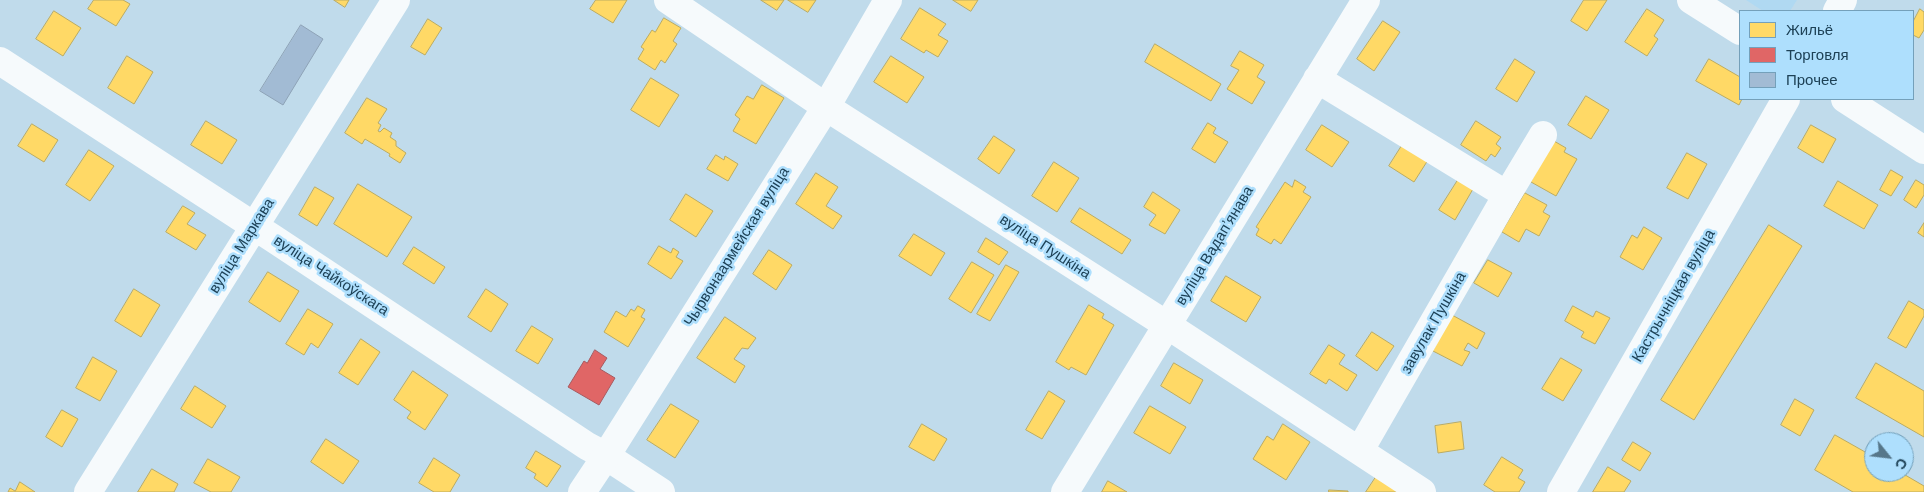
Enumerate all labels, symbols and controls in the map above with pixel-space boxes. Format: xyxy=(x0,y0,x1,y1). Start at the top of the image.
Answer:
legend xyxy=(1739,10,1914,100)
text: Жильё xyxy=(1786,21,1833,38)
text: Торговля xyxy=(1786,46,1849,63)
text: Прочее xyxy=(1786,71,1838,88)
street label: Чырвонаармейская вуліца xyxy=(680,164,794,330)
street label: вуліца Вадапʼянава xyxy=(1172,183,1258,309)
street label: вуліца Маркава xyxy=(206,195,278,297)
street label: вуліца Пушкіна xyxy=(996,211,1094,283)
street label: Кастрычніцкая вуліца xyxy=(1629,227,1719,365)
street label: вуліца Чайкоўскага xyxy=(270,232,392,320)
street label: завулак Пушкіна xyxy=(1398,269,1470,377)
north arrow xyxy=(1864,432,1914,482)
text: С xyxy=(1892,455,1911,472)

